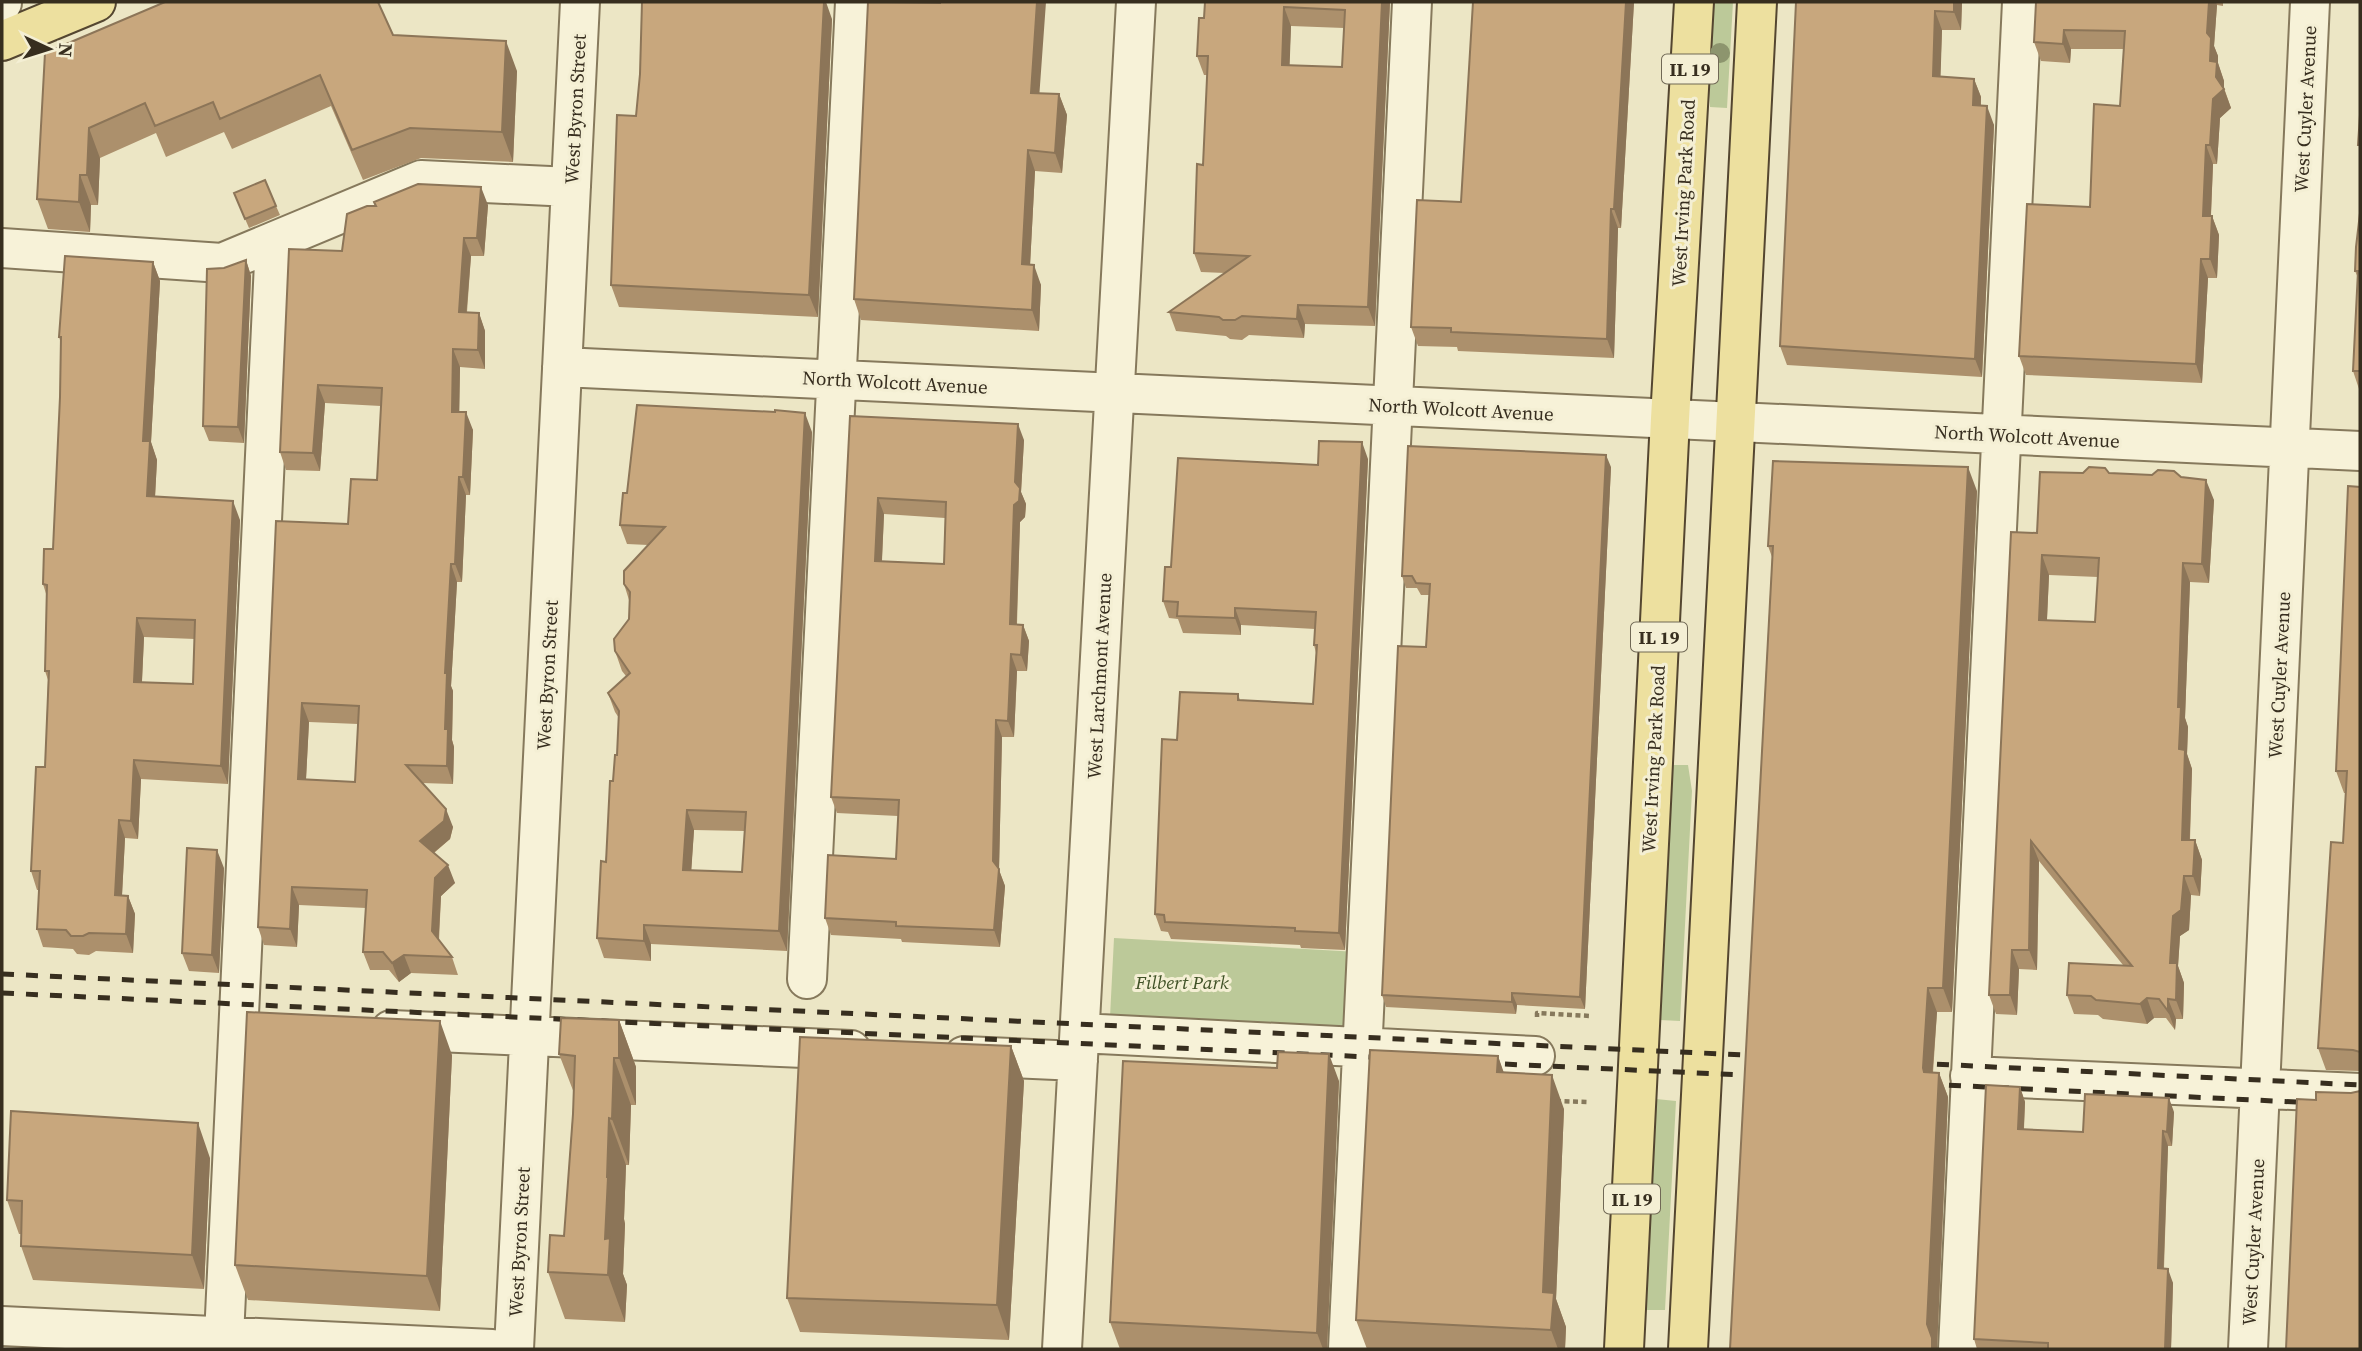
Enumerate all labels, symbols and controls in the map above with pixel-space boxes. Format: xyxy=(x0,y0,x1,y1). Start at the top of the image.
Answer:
north arrow xyxy=(14,14,84,84)
street label: West Cuyler Avenue xyxy=(2288,25,2322,193)
street label: West Byron Street xyxy=(558,32,592,185)
text: N xyxy=(52,42,79,58)
road number: IL 19 xyxy=(1662,55,1718,84)
street label: West Irving Park Road xyxy=(1665,98,1701,288)
street label: North Wolcott Avenue xyxy=(802,364,988,400)
street label: North Wolcott Avenue xyxy=(1368,391,1554,427)
street label: North Wolcott Avenue xyxy=(1934,418,2120,454)
street label: West Larchmont Avenue xyxy=(1081,572,1117,780)
street label: West Cuyler Avenue xyxy=(2262,591,2296,759)
street label: West Byron Street xyxy=(530,598,564,751)
road number: IL 19 xyxy=(1631,622,1687,652)
street label: West Irving Park Road xyxy=(1635,664,1671,854)
park label: Filbert Park xyxy=(1134,969,1229,995)
street label: West Cuyler Avenue xyxy=(2236,1158,2270,1326)
street label: West Byron Street xyxy=(502,1165,536,1318)
road number: IL 19 xyxy=(1604,1184,1660,1214)

